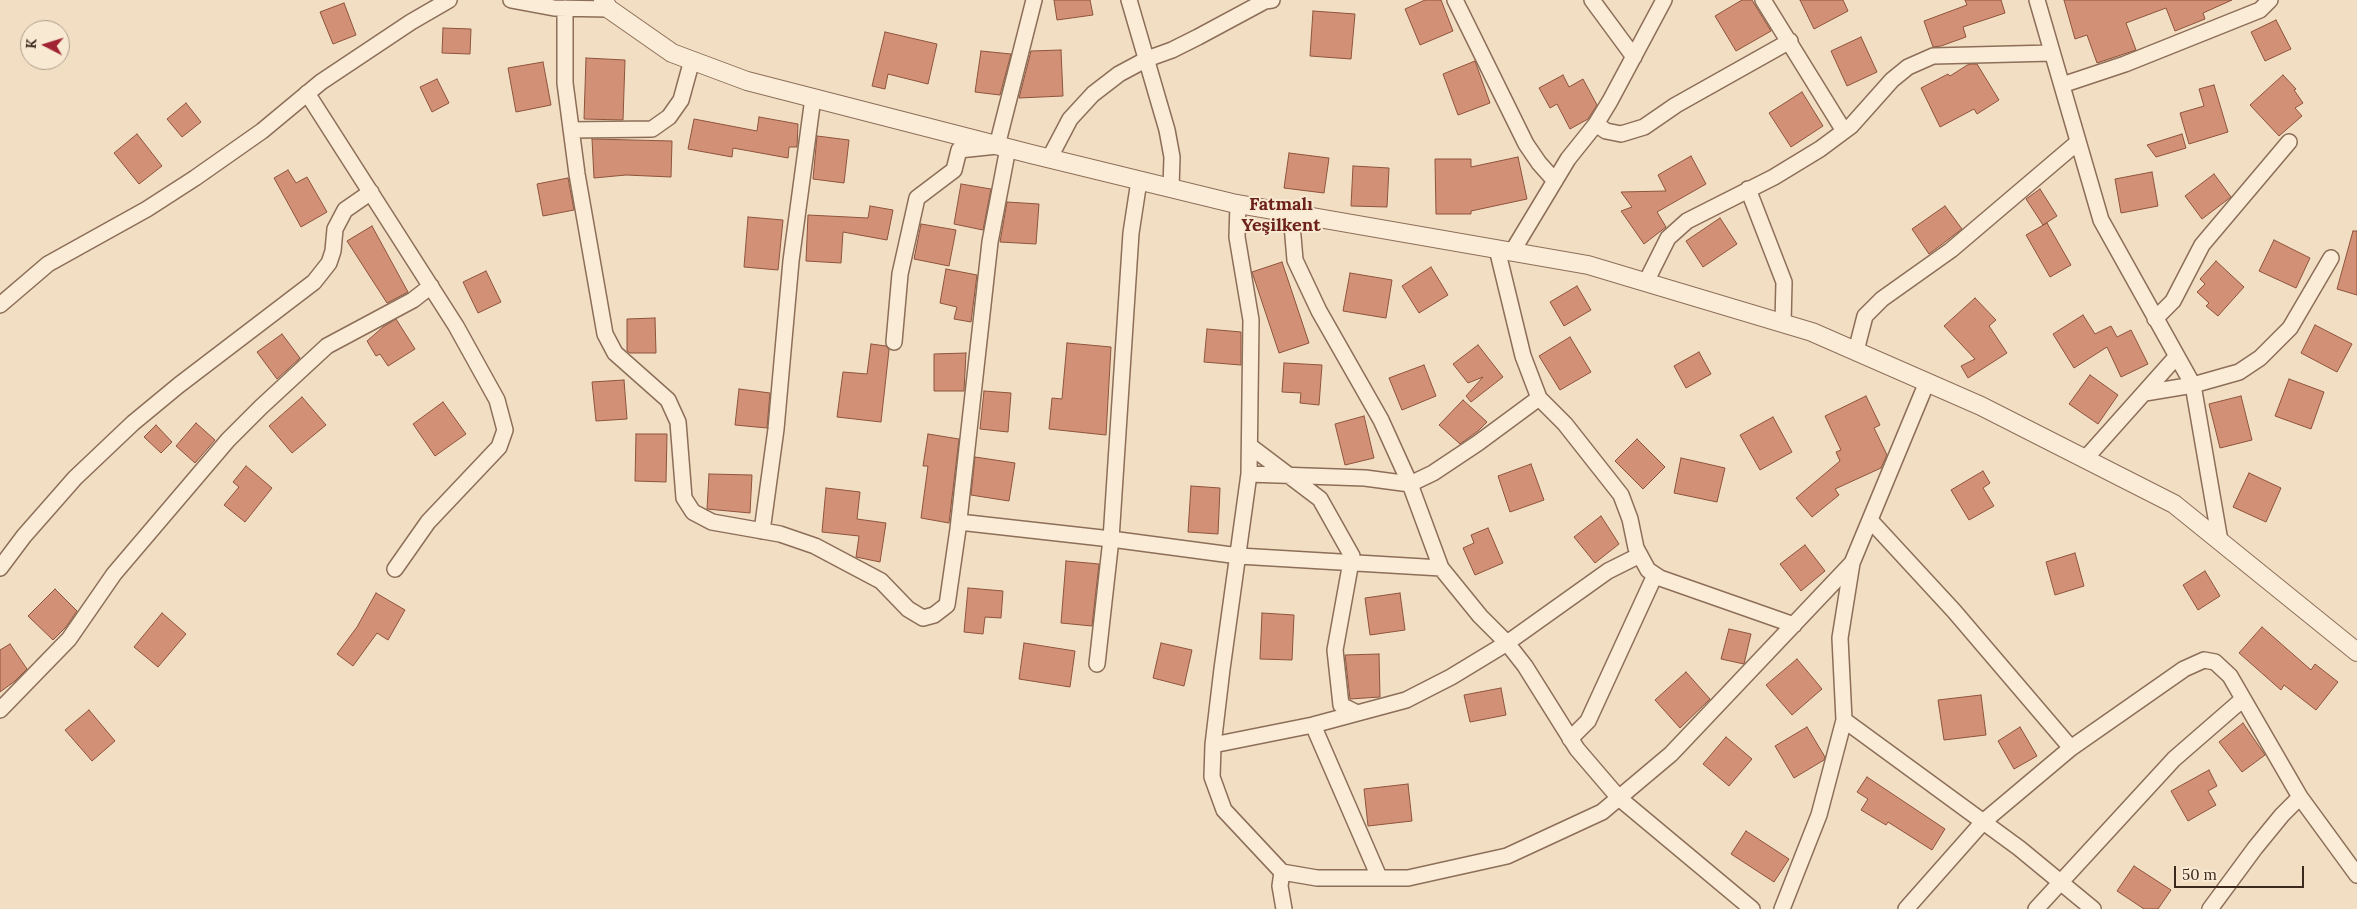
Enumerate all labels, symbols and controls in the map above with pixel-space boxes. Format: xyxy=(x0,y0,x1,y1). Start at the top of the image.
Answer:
north arrow xyxy=(20,20,70,70)
text: K xyxy=(22,38,40,50)
district label: Fatmalı Yeşilkent xyxy=(1241,194,1321,236)
scale bar xyxy=(2177,856,2307,888)
text: 50 m xyxy=(2182,865,2217,884)

